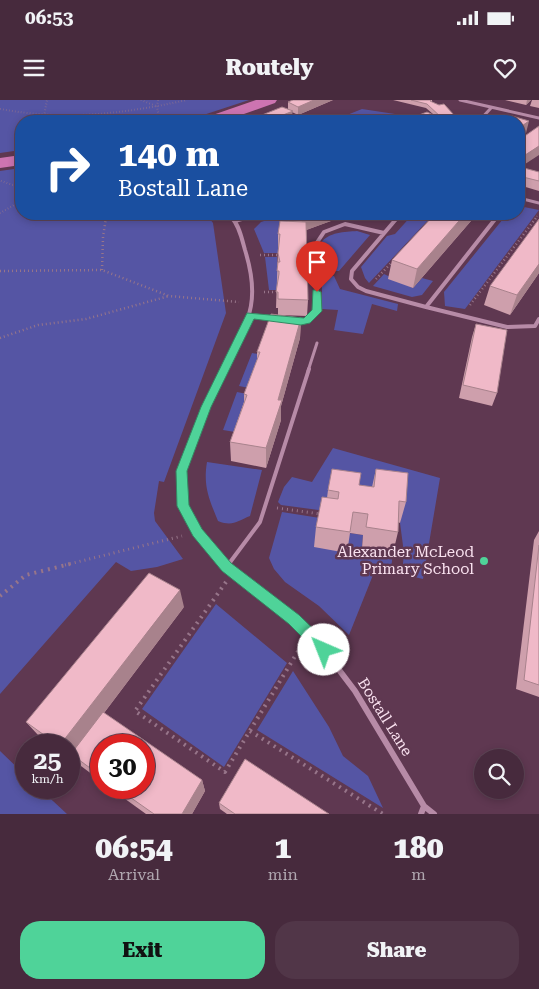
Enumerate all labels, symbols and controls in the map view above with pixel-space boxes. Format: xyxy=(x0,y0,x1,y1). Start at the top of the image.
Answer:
text: 06:53 xyxy=(25,6,74,29)
icon: menu xyxy=(20,54,48,82)
icon: heart xyxy=(491,54,519,82)
text: Routely xyxy=(225,55,314,80)
text: 140 m xyxy=(118,134,219,175)
icon: right xyxy=(35,135,100,200)
text: Bostall Lane xyxy=(118,176,248,201)
pin xyxy=(296,241,338,292)
icon: arrive xyxy=(303,248,331,276)
place label: Alexander McLeod Primary School xyxy=(337,543,474,578)
marker: Alexander McLeod Primary School xyxy=(478,555,490,567)
position arrow xyxy=(297,623,349,675)
street label: Bostall Lane xyxy=(354,675,416,759)
speed limit sign: 30 xyxy=(90,734,155,799)
text: 25 xyxy=(33,746,62,775)
map controls xyxy=(474,749,524,799)
button: search xyxy=(474,749,524,799)
text: km/h xyxy=(31,772,64,786)
text: 06:54 xyxy=(95,830,173,865)
text: 1 xyxy=(274,830,291,865)
text: 180 xyxy=(393,830,444,865)
text: Arrival xyxy=(108,865,160,884)
text: min xyxy=(268,865,298,884)
text: m xyxy=(411,865,426,884)
button: Exit xyxy=(20,921,265,979)
button: Share xyxy=(275,921,519,979)

